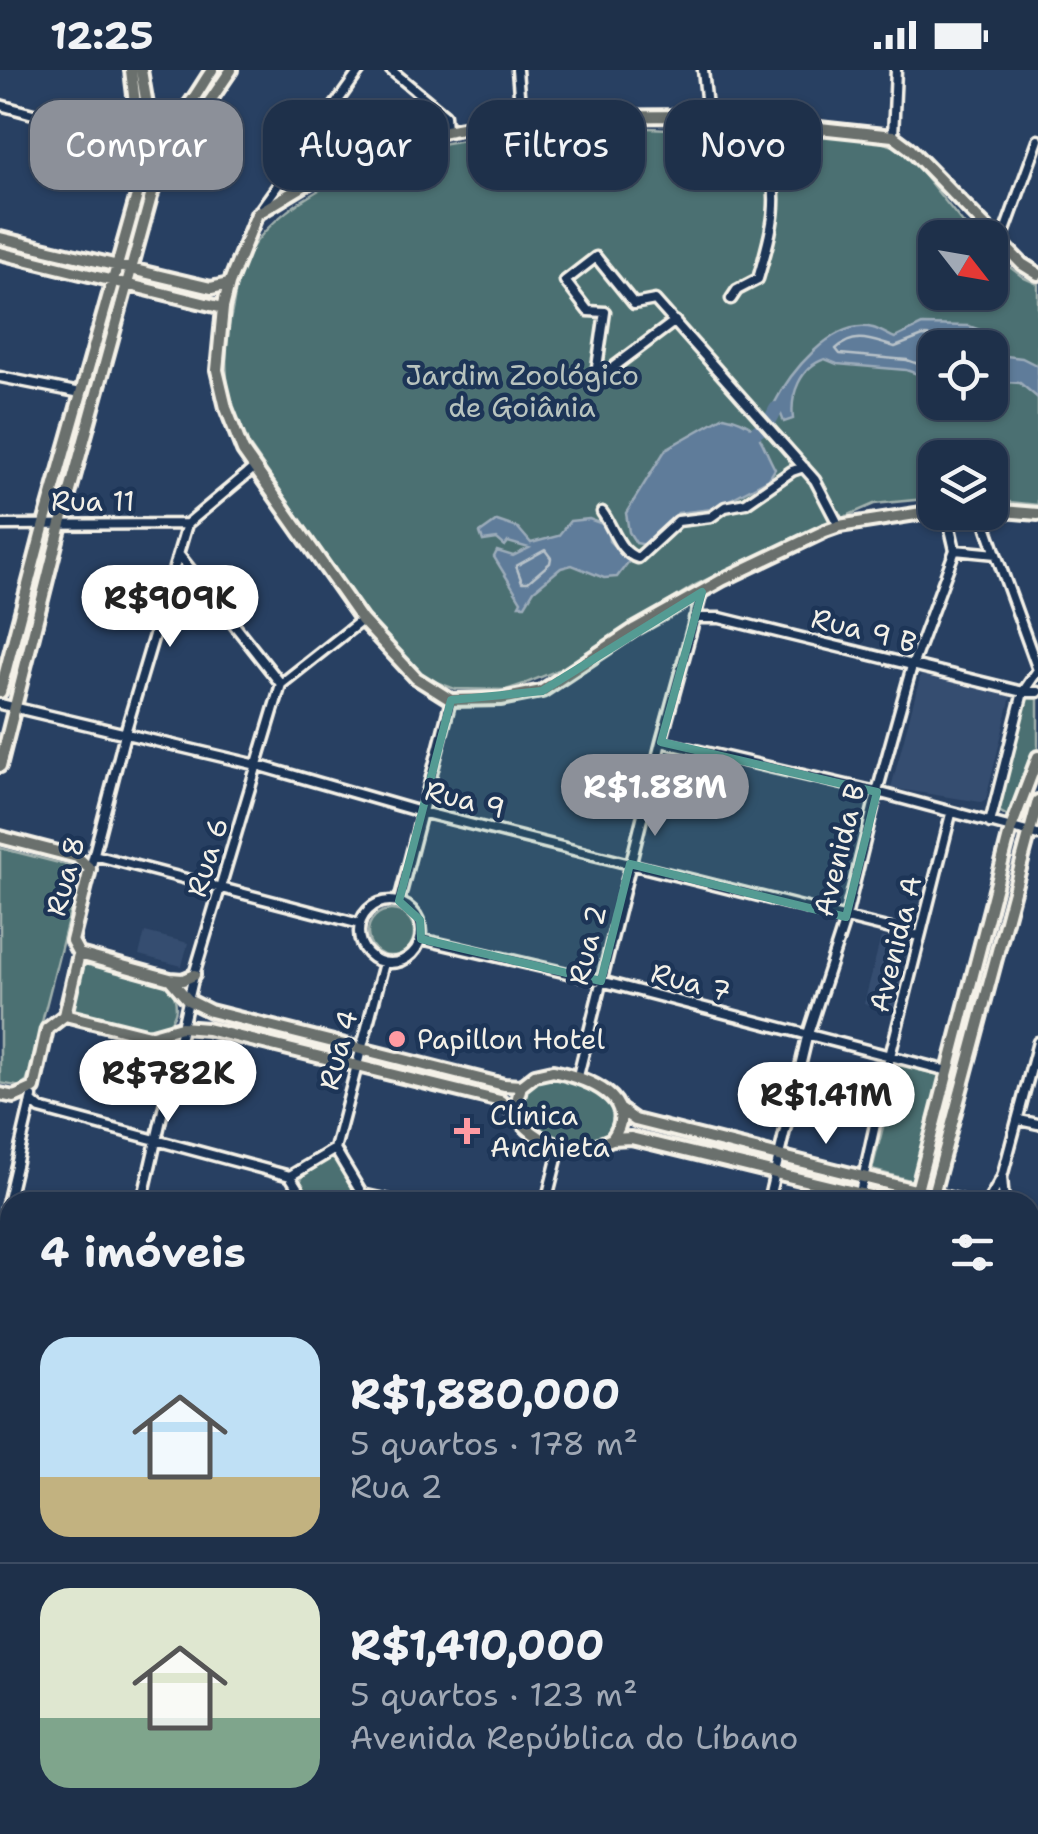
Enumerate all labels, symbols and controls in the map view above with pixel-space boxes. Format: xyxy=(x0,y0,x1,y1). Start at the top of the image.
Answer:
text: 12:25 xyxy=(50,10,154,61)
chip: Comprar xyxy=(30,100,243,190)
chip: Alugar xyxy=(263,100,448,190)
chip: Filtros xyxy=(468,100,645,190)
chip: Novo xyxy=(665,100,821,190)
north arrow xyxy=(918,220,1008,310)
map controls xyxy=(918,220,1008,530)
button: locate xyxy=(918,330,1008,420)
park label: Jardim Zoológico de Goiânia xyxy=(405,356,639,426)
button: layers xyxy=(918,440,1008,530)
street label: Rua 11 xyxy=(51,482,135,520)
pin: R$909K xyxy=(89,565,251,650)
text: R$909K xyxy=(103,576,237,619)
street label: Rua 9 B xyxy=(807,599,921,661)
pin: R$1.88M xyxy=(563,754,747,839)
text: R$1.88M xyxy=(583,765,727,808)
street label: Rua 9 xyxy=(421,771,509,827)
street label: Avenida B xyxy=(804,780,874,920)
street label: Rua 6 xyxy=(177,813,237,901)
street label: Rua 8 xyxy=(36,832,94,920)
street label: Avenida A xyxy=(860,872,930,1016)
street label: Rua 2 xyxy=(559,901,615,989)
street label: Rua 7 xyxy=(647,953,735,1011)
street label: Rua 4 xyxy=(309,1006,367,1094)
place label: Papillon Hotel xyxy=(417,1020,605,1058)
marker: Papillon Hotel xyxy=(386,1028,408,1050)
pin: R$782K xyxy=(87,1040,249,1125)
text: R$782K xyxy=(101,1051,235,1094)
pin: R$1.41M xyxy=(734,1062,918,1147)
text: R$1.41M xyxy=(760,1073,892,1116)
place label: Clínica Anchieta xyxy=(490,1096,610,1166)
marker: Clínica Anchieta xyxy=(454,1118,480,1144)
text: 4 imóveis xyxy=(40,1224,246,1280)
icon: filters xyxy=(945,1225,1000,1280)
text: R$1,880,000 xyxy=(350,1366,620,1422)
icon: home xyxy=(120,1377,240,1497)
text: 5 quartos · 178 m² xyxy=(350,1422,638,1465)
text: Rua 2 xyxy=(350,1465,443,1508)
text: R$1,410,000 xyxy=(350,1617,605,1673)
icon: home xyxy=(120,1628,240,1748)
text: 5 quartos · 123 m² xyxy=(350,1673,638,1716)
text: Avenida República do Líbano xyxy=(350,1716,798,1759)

